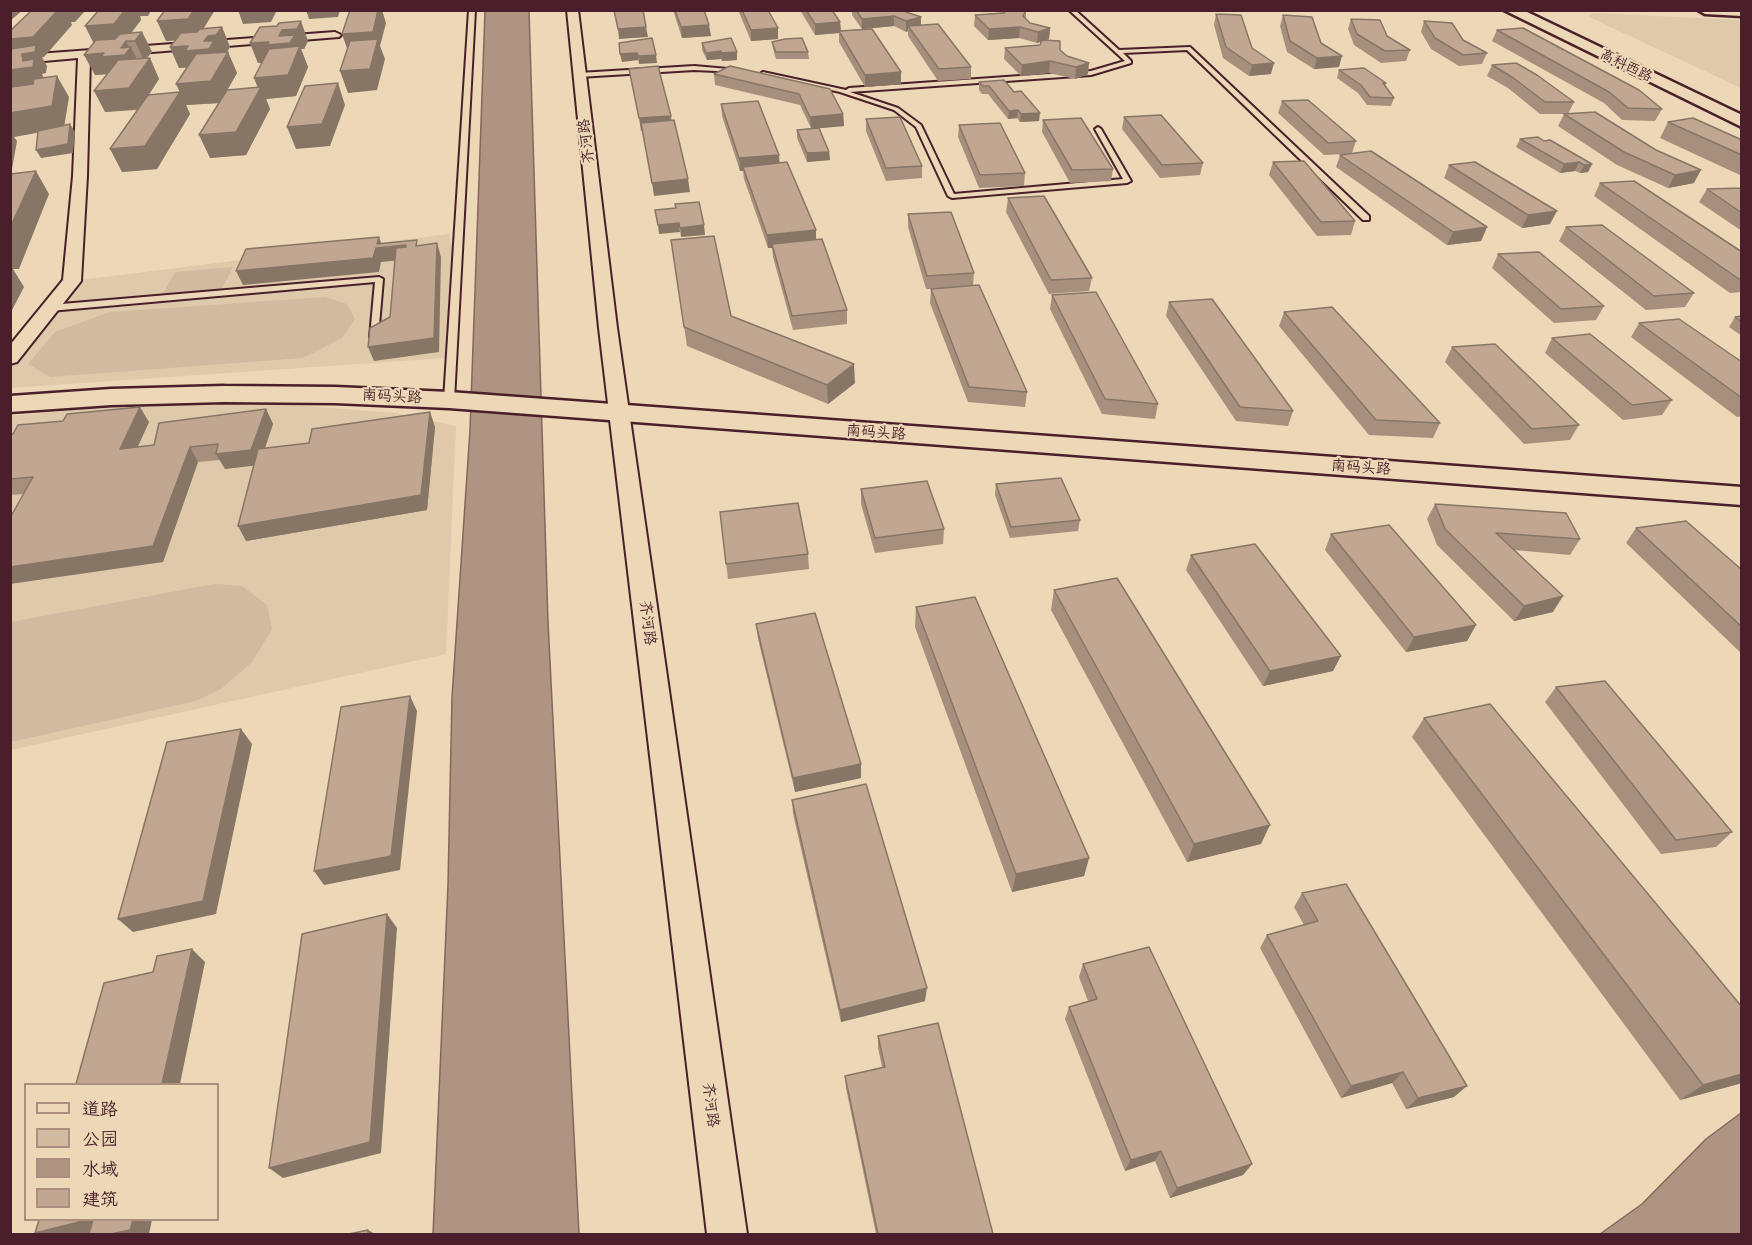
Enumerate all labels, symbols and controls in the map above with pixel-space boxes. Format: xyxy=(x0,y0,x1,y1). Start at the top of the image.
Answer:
street label: 高科西路 xyxy=(1597,46,1655,86)
street label: 齐河路 xyxy=(575,118,599,164)
street label: 南码头路 xyxy=(362,386,422,408)
street label: 南码头路 xyxy=(845,422,907,444)
street label: 南码头路 xyxy=(1330,457,1392,479)
street label: 齐河路 xyxy=(635,600,659,646)
street label: 齐河路 xyxy=(698,1082,722,1128)
legend xyxy=(24,1083,219,1221)
text: 道路 xyxy=(82,1099,118,1120)
text: 公园 xyxy=(82,1129,118,1150)
text: 水域 xyxy=(82,1159,118,1180)
text: 建筑 xyxy=(82,1189,118,1210)

